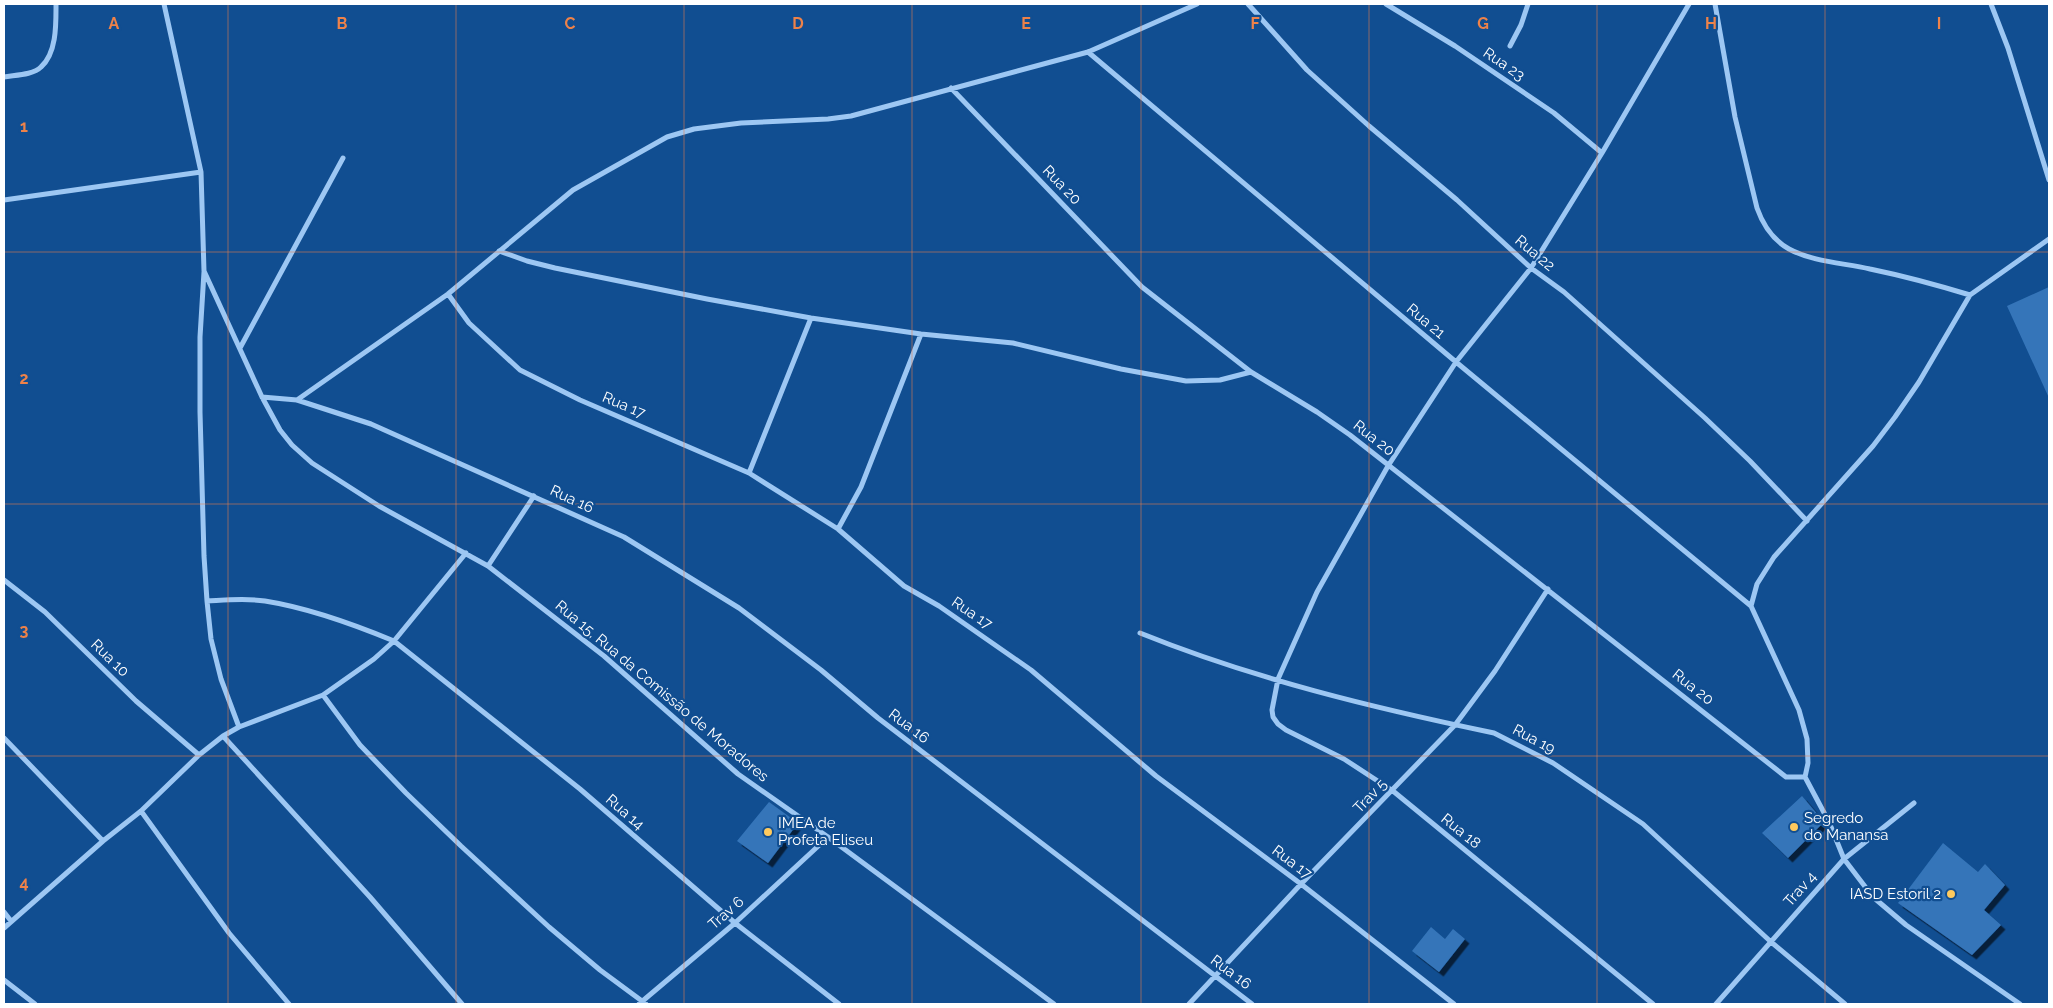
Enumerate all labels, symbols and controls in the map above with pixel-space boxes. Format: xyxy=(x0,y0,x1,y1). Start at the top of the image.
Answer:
text: A xyxy=(109,14,120,33)
text: B xyxy=(337,14,348,33)
text: C xyxy=(565,14,576,33)
text: D xyxy=(792,14,804,33)
text: E xyxy=(1021,14,1031,33)
text: F xyxy=(1250,14,1260,33)
text: G xyxy=(1477,14,1489,33)
text: H xyxy=(1705,14,1717,33)
text: I xyxy=(1937,14,1941,33)
street label: Rua 23 xyxy=(1480,44,1528,84)
text: 1 xyxy=(20,117,28,136)
street label: Rua 20 xyxy=(1039,162,1085,208)
street label: Rua 22 xyxy=(1512,231,1559,275)
street label: Rua 21 xyxy=(1403,300,1449,343)
text: 2 xyxy=(19,369,29,388)
street label: Rua 17 xyxy=(600,388,648,422)
street label: Rua 20 xyxy=(1350,416,1398,460)
street label: Rua 16 xyxy=(547,481,597,517)
street label: Rua 17 xyxy=(948,593,996,633)
street label: Rua 15, Rua da Comissão de Moradores xyxy=(552,596,772,786)
text: 3 xyxy=(20,621,29,640)
street label: Rua 10 xyxy=(87,635,133,681)
street label: Rua 20 xyxy=(1669,665,1717,709)
street label: Rua 16 xyxy=(885,705,933,747)
street label: Rua 19 xyxy=(1510,720,1559,758)
street label: Trav 5 xyxy=(1349,775,1391,817)
street label: Rua 14 xyxy=(602,790,648,834)
place label: Segredo do Manansa xyxy=(1804,809,1888,844)
street label: Rua 18 xyxy=(1437,810,1485,853)
place label: IMEA de Profeta Eliseu xyxy=(778,814,873,849)
marker: Segredo do Manansa xyxy=(1788,821,1800,833)
marker: IMEA de Profeta Eliseu xyxy=(762,826,774,838)
street label: Rua 17 xyxy=(1269,841,1315,883)
street label: Trav 4 xyxy=(1780,868,1820,910)
text: 4 xyxy=(19,873,29,892)
place label: IASD Estoril 2 xyxy=(1850,885,1941,903)
marker: IASD Estoril 2 xyxy=(1945,888,1957,900)
street label: Trav 6 xyxy=(704,893,748,933)
street label: Rua 16 xyxy=(1207,951,1255,993)

